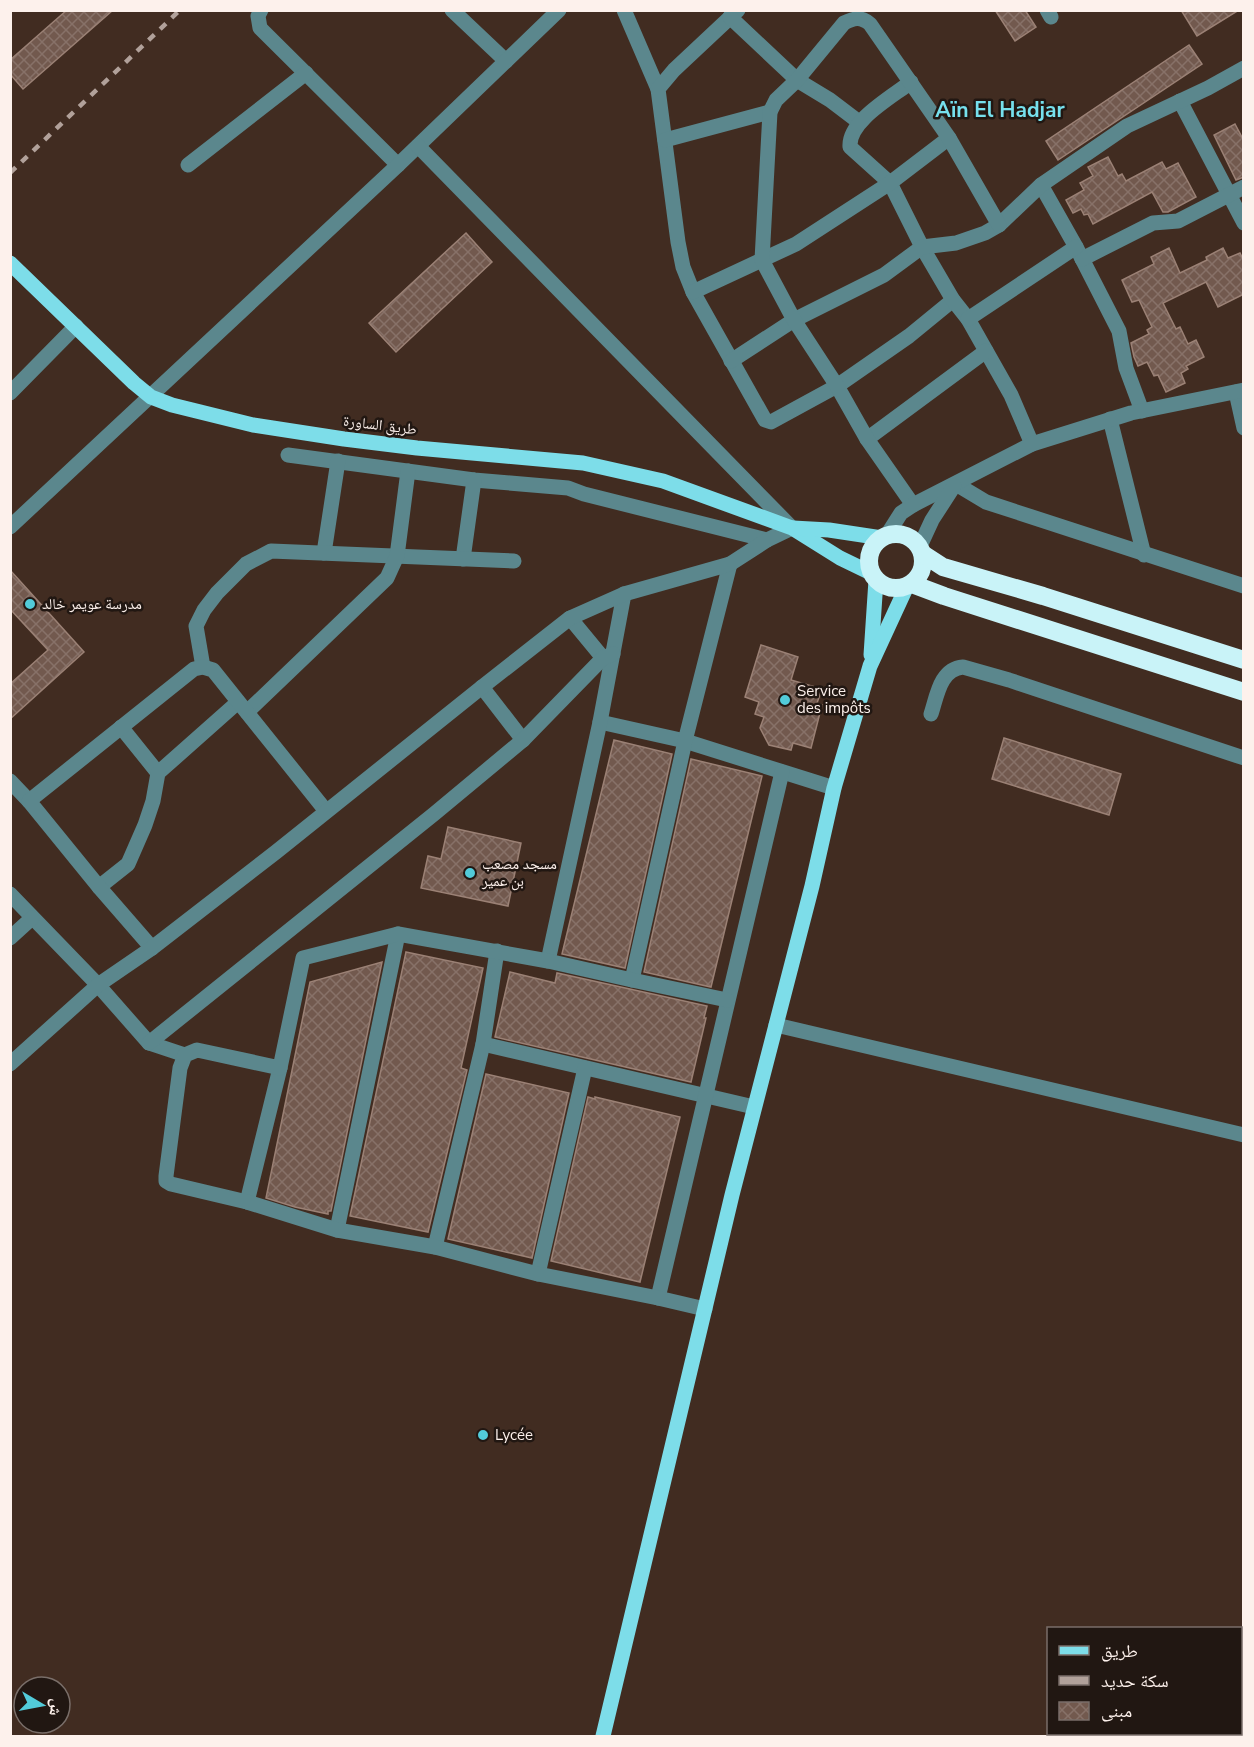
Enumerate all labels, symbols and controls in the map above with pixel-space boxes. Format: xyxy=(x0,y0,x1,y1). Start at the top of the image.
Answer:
district label: Aïn El Hadjar xyxy=(935,96,1065,124)
street label: طريق الساورة xyxy=(342,411,418,439)
place label: مدرسة عويمر خالد xyxy=(42,594,142,614)
marker: مدرسة عويمر خالد xyxy=(23,597,37,611)
place label: Service des impôts xyxy=(797,681,871,718)
marker: Service des impôts xyxy=(778,693,792,707)
place label: مسجد مصعب بن عمير xyxy=(481,854,557,891)
marker: مسجد مصعب بن عمير xyxy=(463,866,477,880)
place label: Lycée xyxy=(495,1425,533,1445)
marker: Lycée xyxy=(476,1428,490,1442)
legend xyxy=(1047,1627,1242,1735)
text: طريق xyxy=(1101,1639,1138,1663)
text: سكة حديد xyxy=(1101,1669,1169,1693)
north arrow xyxy=(12,1675,72,1735)
text: ش xyxy=(43,1697,68,1718)
text: مبنى xyxy=(1101,1699,1132,1723)

